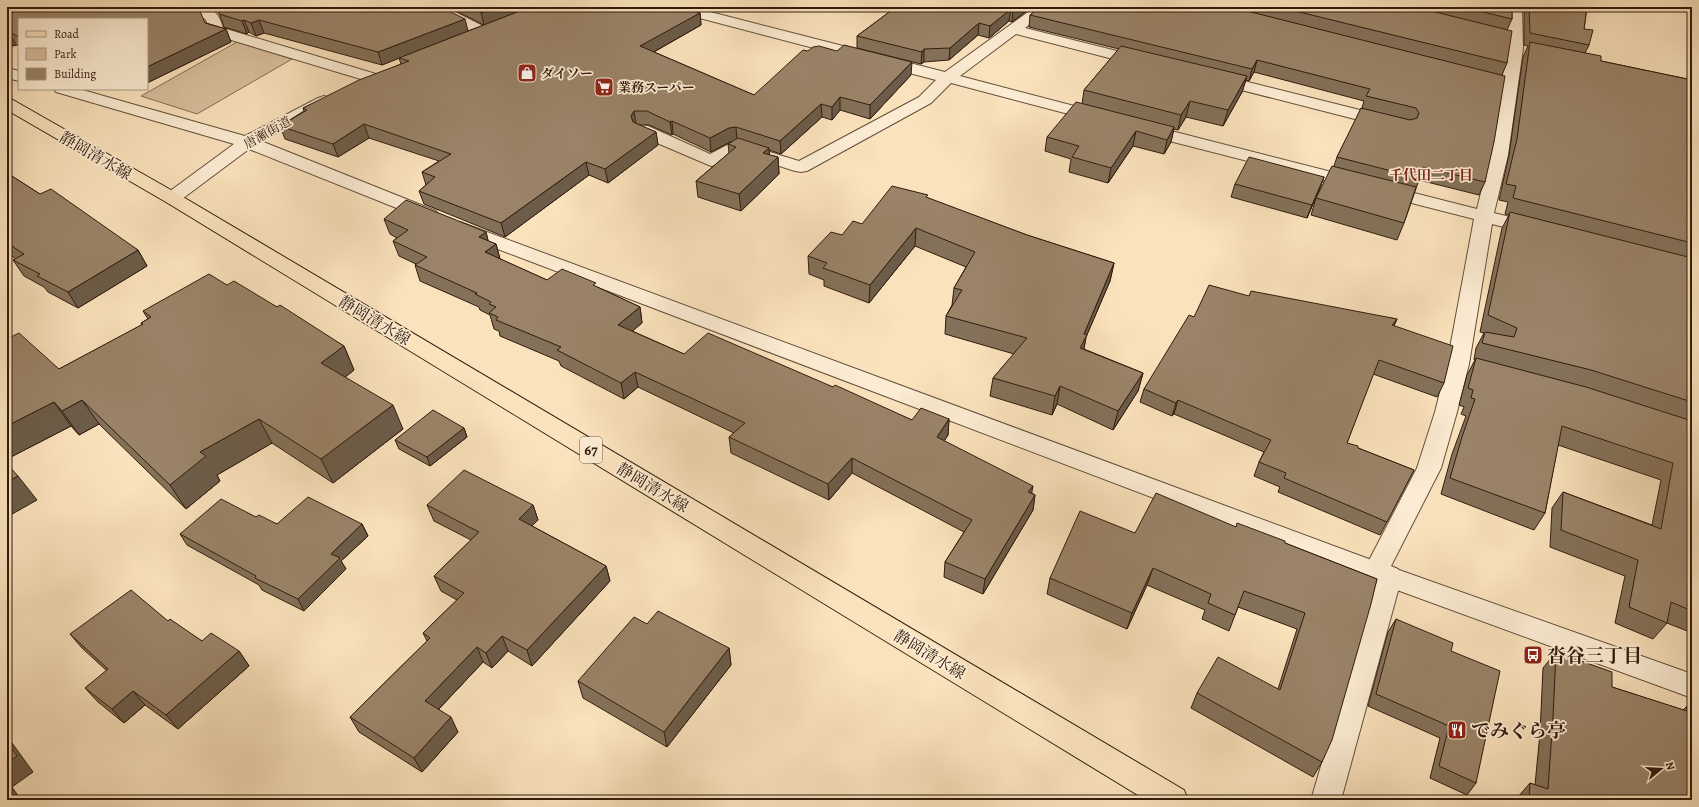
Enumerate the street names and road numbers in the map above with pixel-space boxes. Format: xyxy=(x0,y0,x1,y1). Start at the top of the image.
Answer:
street label: 唐瀬街道 xyxy=(240,112,294,152)
street label: 静岡清水線 xyxy=(55,126,136,185)
street label: 静岡清水線 xyxy=(335,291,414,351)
road number: 67 xyxy=(580,437,602,463)
street label: 静岡清水線 xyxy=(613,458,692,518)
street label: 静岡清水線 xyxy=(890,625,969,685)

